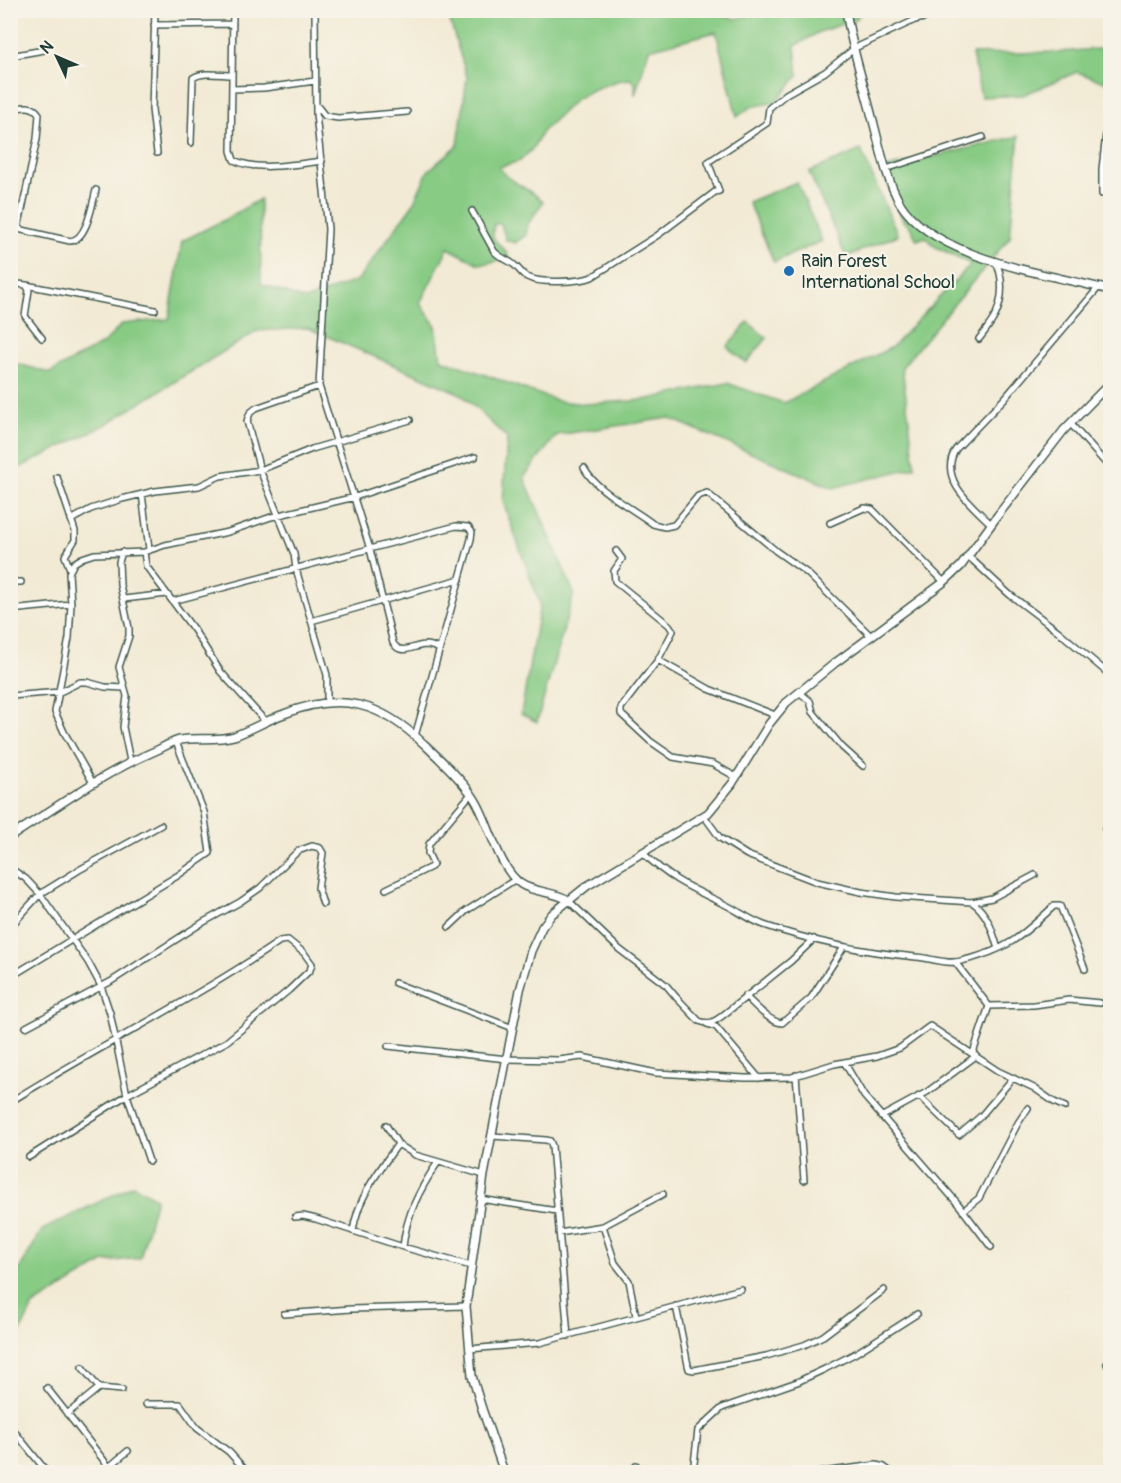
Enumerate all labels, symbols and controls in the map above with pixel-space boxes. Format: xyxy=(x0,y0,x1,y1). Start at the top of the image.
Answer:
north arrow xyxy=(27,27,87,87)
text: N xyxy=(36,36,58,58)
place label: Rain Forest International School xyxy=(801,250,955,294)
marker: Rain Forest International School xyxy=(782,264,796,278)

